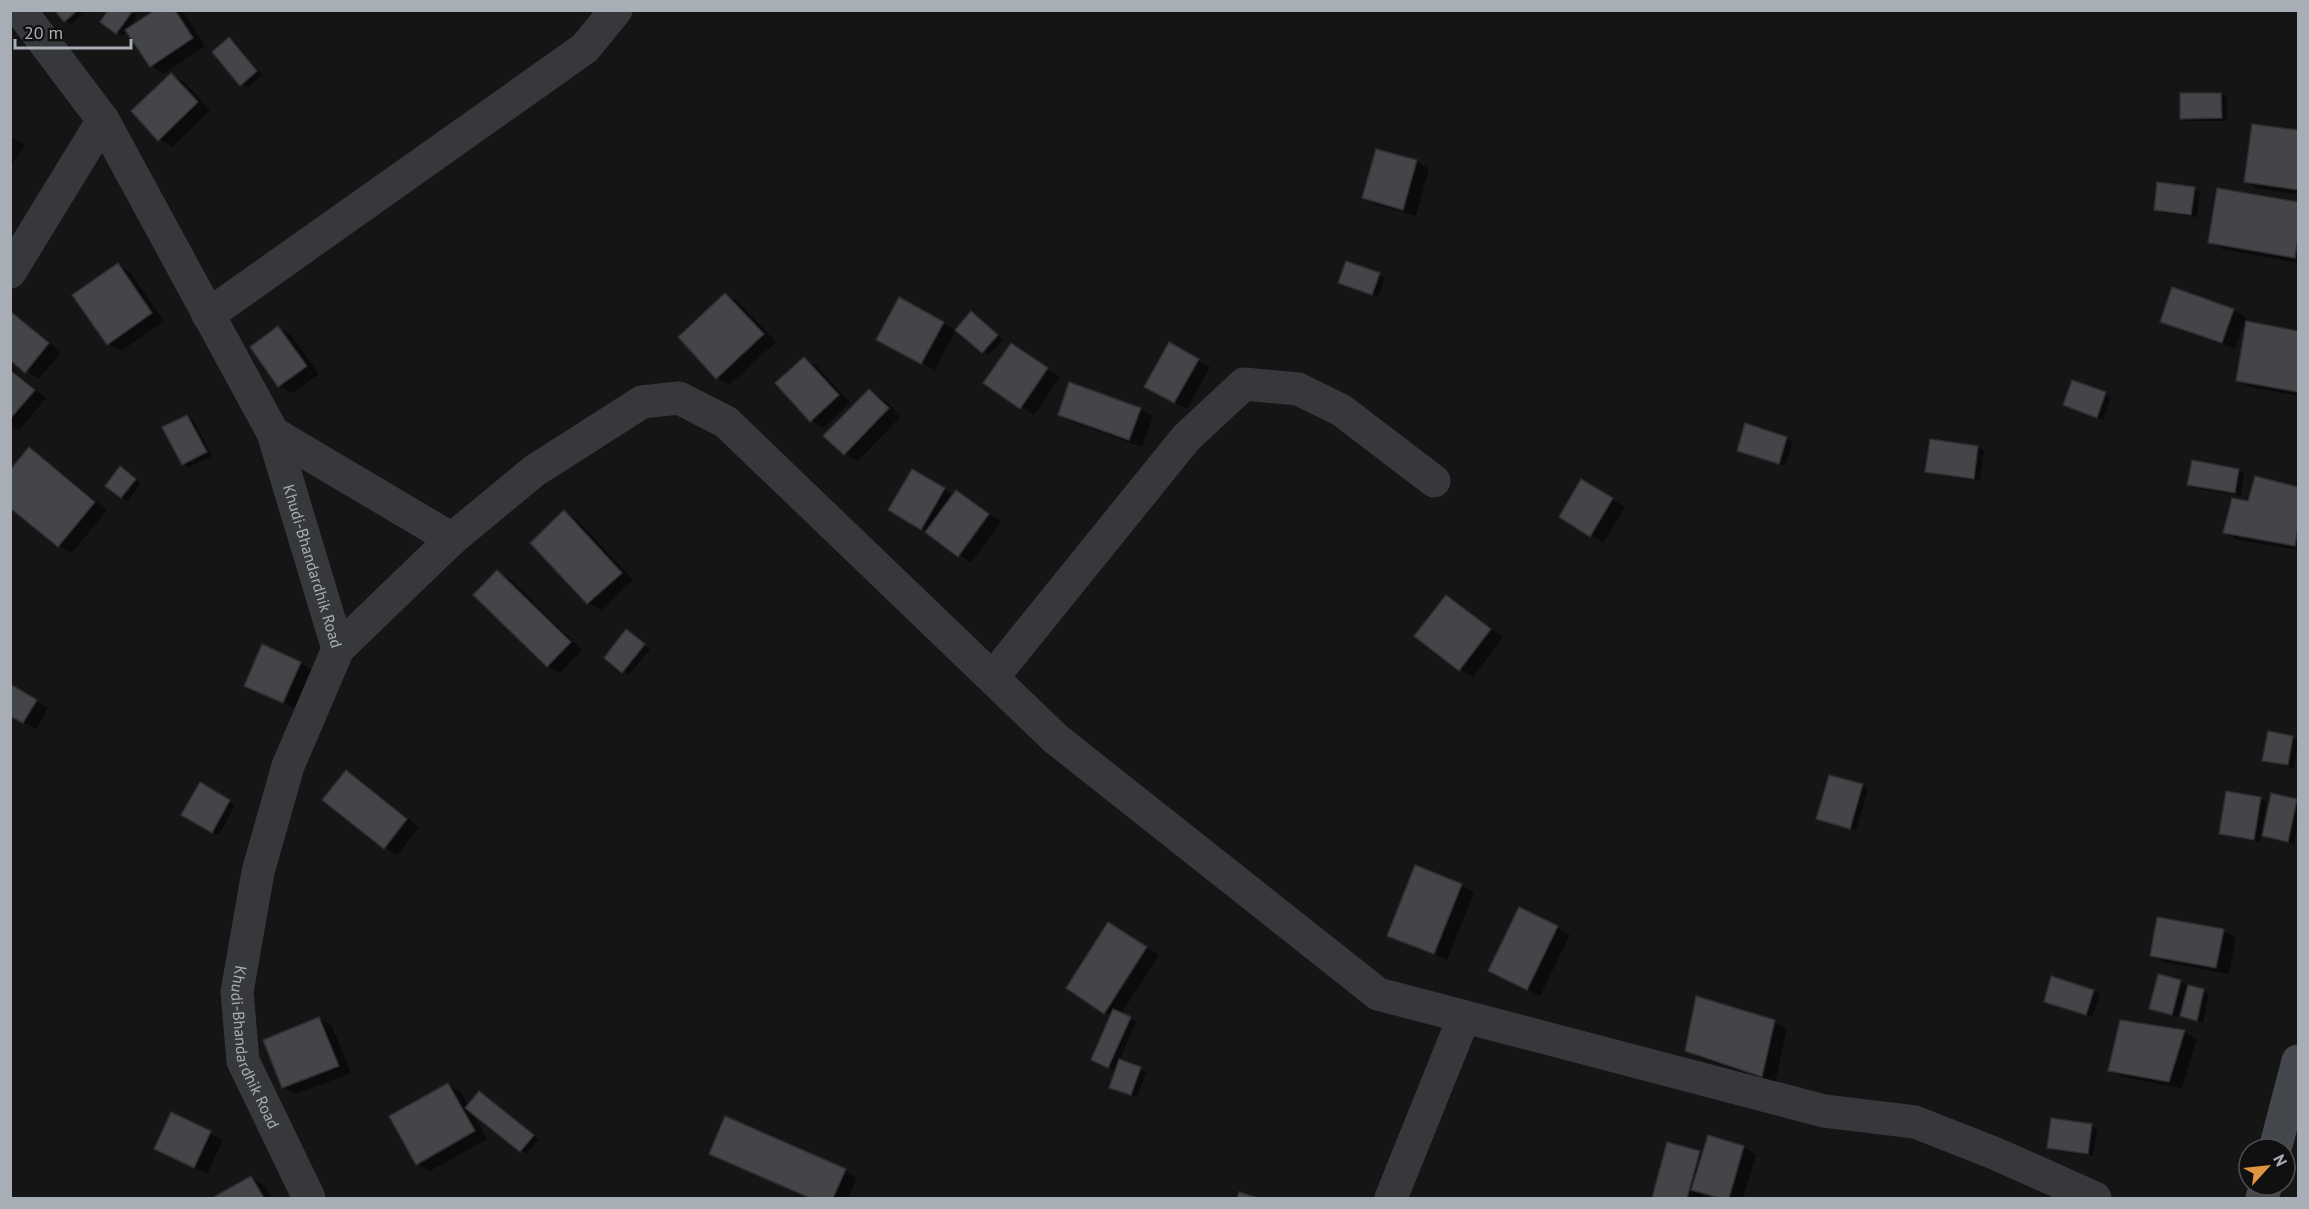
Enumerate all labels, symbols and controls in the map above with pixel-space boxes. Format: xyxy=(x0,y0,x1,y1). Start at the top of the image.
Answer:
scale bar xyxy=(15,12,130,50)
text: 20 m xyxy=(24,21,63,44)
street label: Khudi-Bhandardhik Road xyxy=(279,482,347,650)
street label: Khudi-Bhandardhik Road xyxy=(227,964,284,1132)
north arrow xyxy=(2237,1137,2297,1197)
text: N xyxy=(2269,1151,2292,1169)

